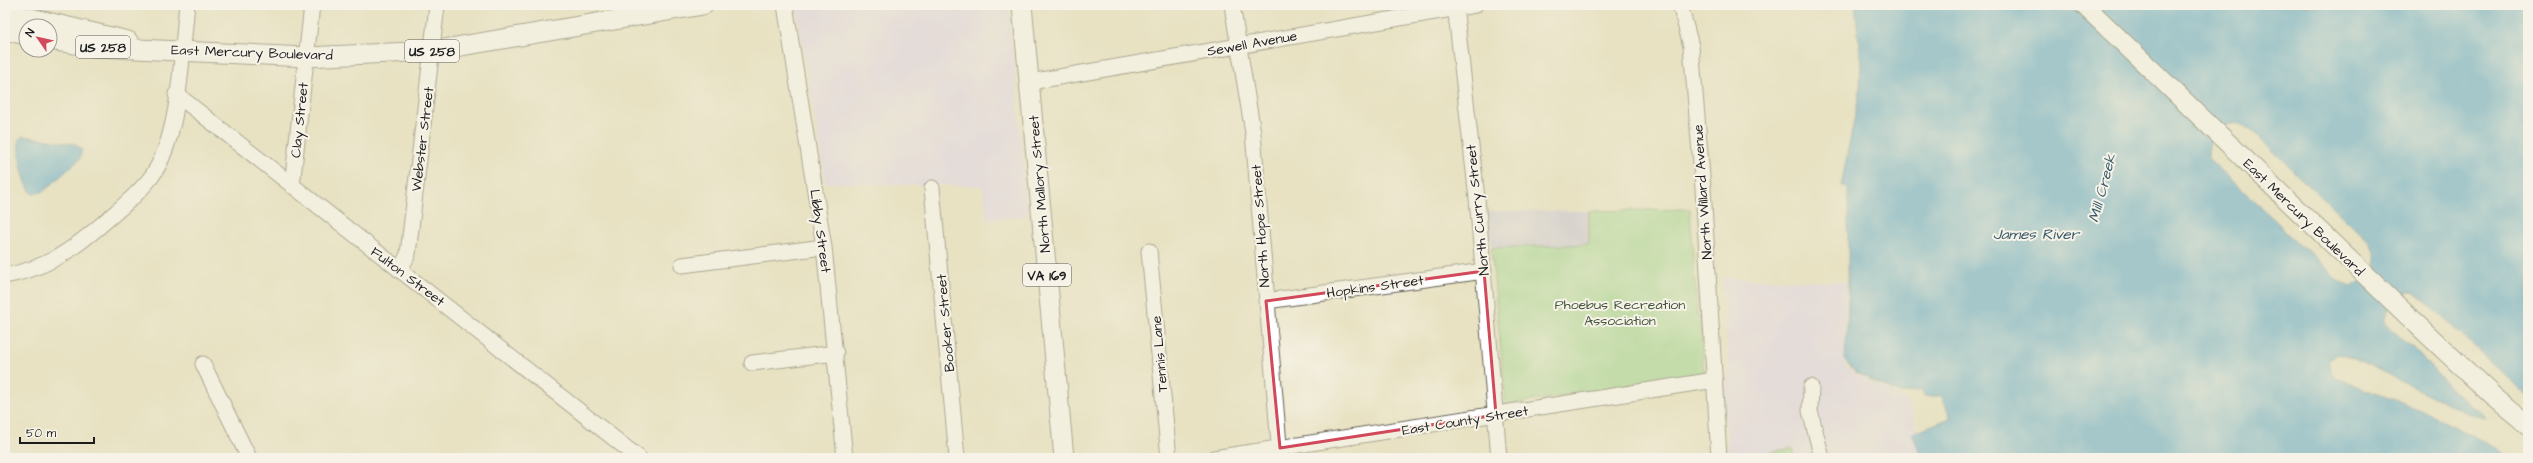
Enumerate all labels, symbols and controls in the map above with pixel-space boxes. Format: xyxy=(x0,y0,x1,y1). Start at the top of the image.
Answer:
north arrow xyxy=(18,18,58,58)
text: N xyxy=(22,26,38,40)
street label: Sewell Avenue xyxy=(1206,26,1299,62)
road number: US 258 xyxy=(76,36,130,58)
street label: East Mercury Boulevard xyxy=(171,40,333,66)
road number: US 258 xyxy=(405,40,459,62)
street label: Clay Street xyxy=(286,81,314,159)
street label: Webster Street xyxy=(407,85,439,193)
street label: North Mallory Street xyxy=(1024,114,1056,253)
street label: North Willard Avenue xyxy=(1688,123,1718,260)
street label: North Curry Street xyxy=(1461,143,1495,276)
water label: Mill Creek xyxy=(2083,151,2122,225)
street label: East Mercury Boulevard xyxy=(2238,154,2368,281)
street label: North Hope Street xyxy=(1247,164,1275,288)
street label: Libby Street xyxy=(804,188,836,274)
water label: James River xyxy=(1993,224,2081,245)
street label: Fulton Street xyxy=(366,242,449,312)
road number: VA 169 xyxy=(1023,264,1071,286)
street label: Hopkins Street xyxy=(1325,270,1425,304)
street label: Booker Street xyxy=(932,273,960,373)
park label: Phoebus Recreation Association xyxy=(1555,295,1685,331)
street label: Tennis Lane xyxy=(1147,315,1173,393)
street label: East County Street xyxy=(1401,401,1530,441)
scale bar xyxy=(20,419,94,445)
text: 50 m xyxy=(26,425,57,442)

